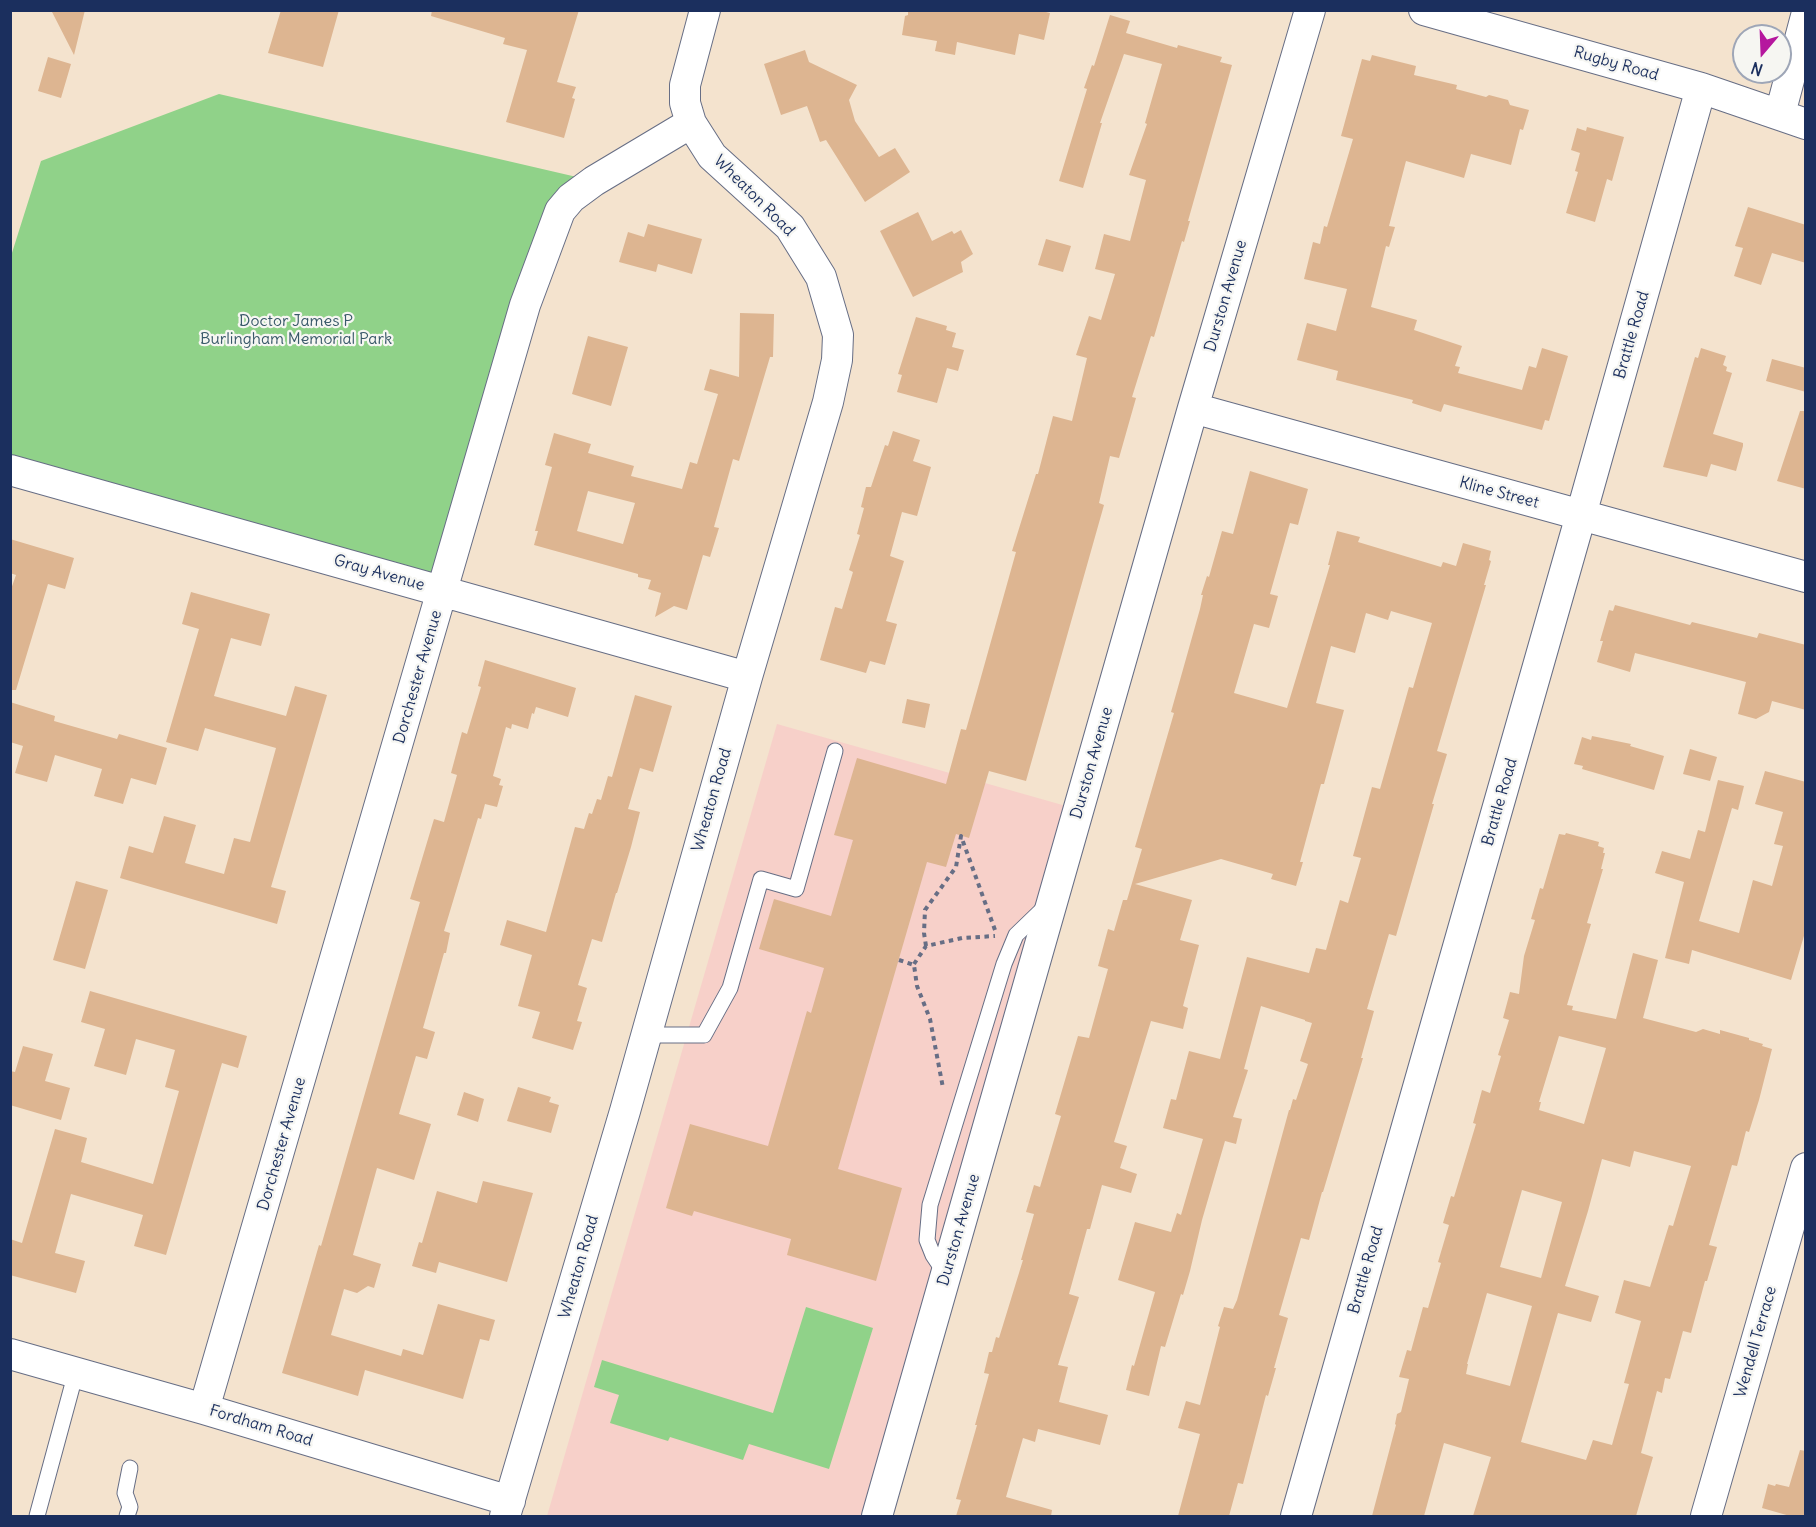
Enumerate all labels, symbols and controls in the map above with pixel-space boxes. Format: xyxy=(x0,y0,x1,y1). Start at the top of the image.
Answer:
north arrow xyxy=(1732,24,1792,84)
street label: Rugby Road xyxy=(1571,43,1661,85)
text: N xyxy=(1748,58,1765,80)
street label: Wheaton Road xyxy=(710,152,798,240)
street label: Durston Avenue xyxy=(1201,238,1251,354)
street label: Brattle Road xyxy=(1610,289,1654,381)
park label: Doctor James P Burlingham Memorial Park xyxy=(200,311,392,349)
street label: Kline Street xyxy=(1457,473,1541,513)
street label: Gray Avenue xyxy=(331,551,427,595)
street label: Dorchester Avenue xyxy=(390,608,446,746)
street label: Durston Avenue xyxy=(1067,705,1117,821)
street label: Wheaton Road xyxy=(688,746,736,854)
street label: Brattle Road xyxy=(1478,756,1522,848)
street label: Dorchester Avenue xyxy=(254,1075,310,1213)
street label: Durston Avenue xyxy=(934,1172,984,1288)
street label: Wheaton Road xyxy=(555,1213,603,1321)
street label: Brattle Road xyxy=(1344,1224,1388,1316)
street label: Wendell Terrace xyxy=(1731,1284,1781,1400)
street label: Fordham Road xyxy=(207,1401,315,1451)

